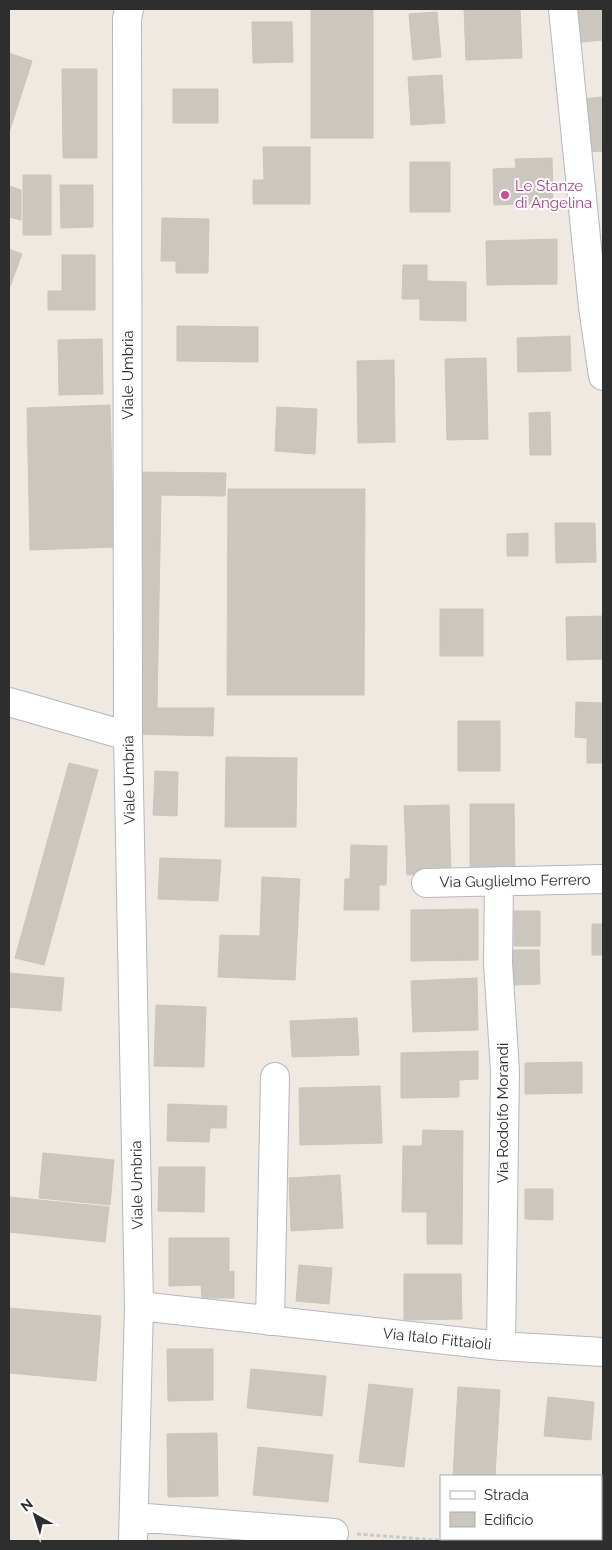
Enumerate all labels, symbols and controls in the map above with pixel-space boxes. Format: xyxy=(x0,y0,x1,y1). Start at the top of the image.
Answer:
place label: Le Stanze di Angelina xyxy=(515,177,592,212)
marker: Le Stanze di Angelina xyxy=(499,189,511,201)
street label: Viale Umbria xyxy=(119,330,137,420)
street label: Viale Umbria xyxy=(119,735,139,825)
street label: Via Guglielmo Ferrero xyxy=(439,871,591,891)
street label: Via Rodolfo Morandi xyxy=(494,1043,512,1183)
street label: Viale Umbria xyxy=(127,1140,147,1230)
street label: Via Italo Fittaioli xyxy=(382,1324,492,1354)
legend xyxy=(440,1475,602,1540)
text: Strada xyxy=(484,1486,529,1504)
north arrow xyxy=(10,1490,60,1540)
text: N xyxy=(18,1495,36,1514)
text: Edificio xyxy=(484,1511,534,1529)

